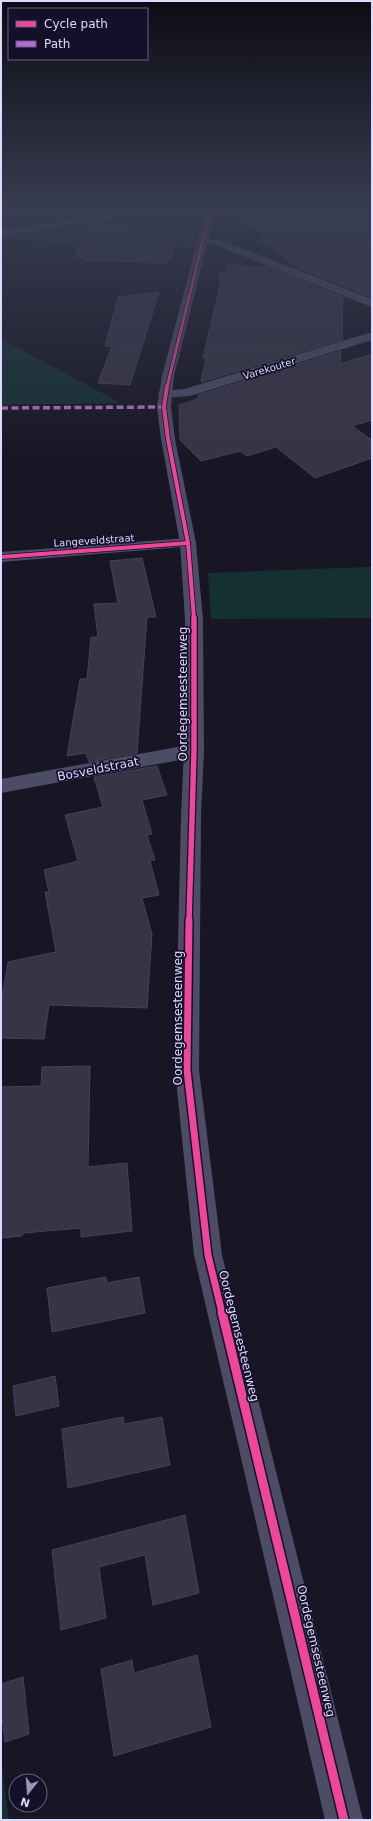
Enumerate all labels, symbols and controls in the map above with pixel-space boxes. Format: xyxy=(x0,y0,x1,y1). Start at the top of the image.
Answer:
legend xyxy=(8,8,148,60)
text: Cycle path xyxy=(44,17,108,31)
text: Path xyxy=(44,37,70,51)
street label: Varekouter xyxy=(242,355,298,382)
street label: Langeveldstraat xyxy=(53,532,135,549)
street label: Oordegemsesteenweg xyxy=(176,627,190,761)
street label: Bosveldstraat xyxy=(56,754,140,784)
street label: Oordegemsesteenweg xyxy=(171,951,185,1085)
street label: Oordegemsesteenweg xyxy=(216,1269,262,1403)
street label: Oordegemsesteenweg xyxy=(294,1584,338,1718)
north arrow xyxy=(8,1773,48,1813)
text: N xyxy=(19,1795,32,1810)

